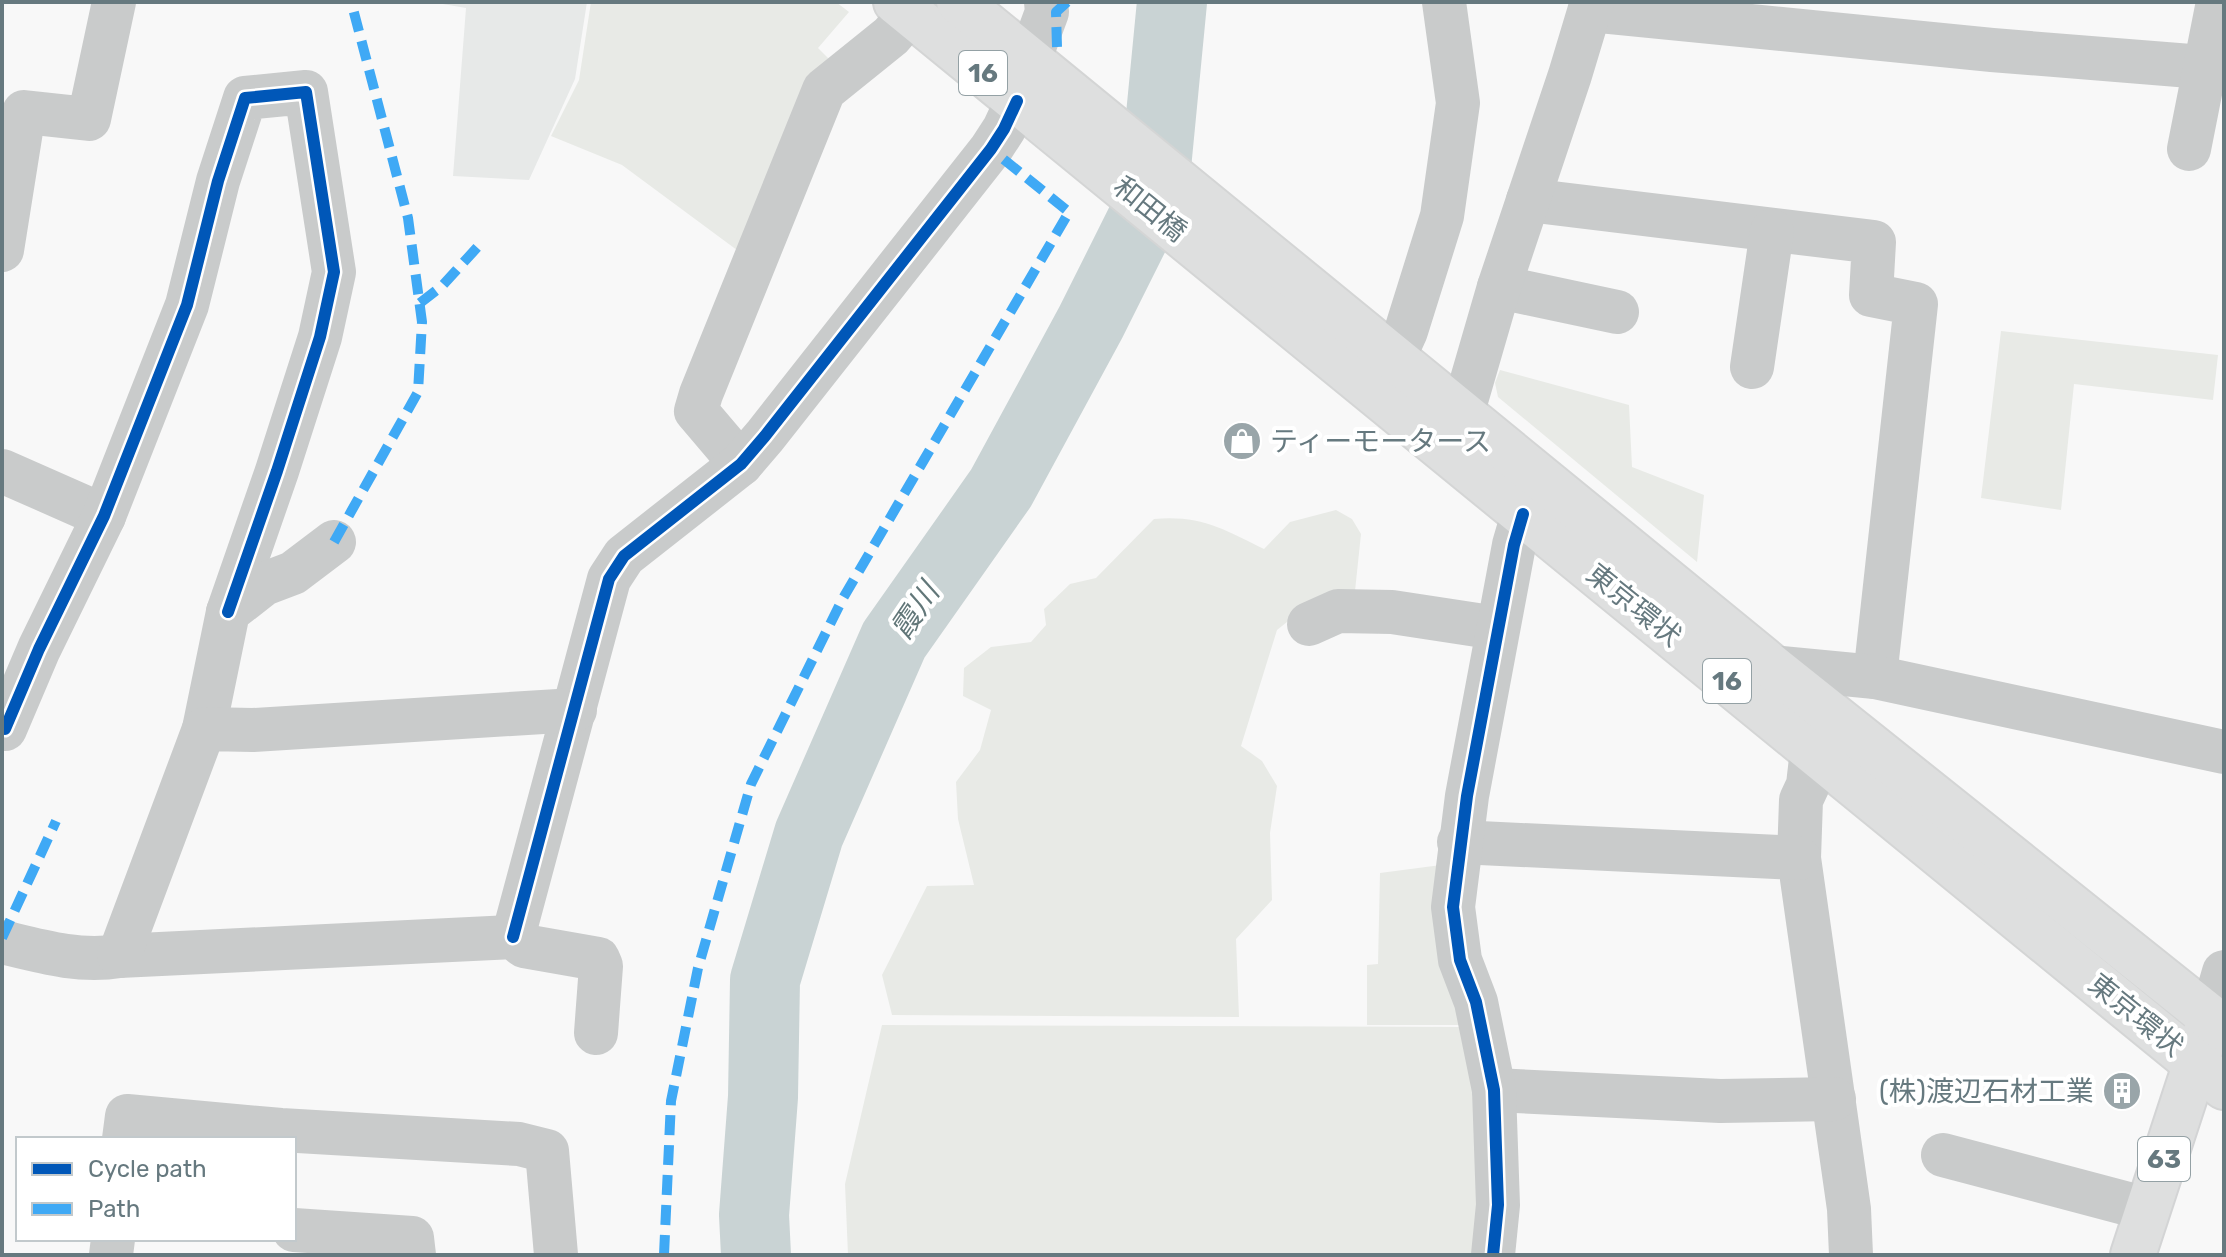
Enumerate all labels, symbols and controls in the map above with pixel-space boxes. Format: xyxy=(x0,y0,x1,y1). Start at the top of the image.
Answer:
road number: 16 xyxy=(959,51,1007,95)
street label: 和田橋 xyxy=(1107,170,1193,248)
shop icon: ティーモータース xyxy=(1221,420,1263,462)
place label: ティーモータース xyxy=(1270,425,1491,458)
street label: 東京環状 xyxy=(1580,557,1688,653)
water label: 霞川 xyxy=(883,574,948,646)
road number: 16 xyxy=(1703,659,1751,703)
street label: 東京環状 xyxy=(2082,967,2190,1063)
building icon: (株)渡辺石材工業 xyxy=(2101,1070,2143,1112)
place label: (株)渡辺石材工業 xyxy=(1879,1075,2094,1108)
legend xyxy=(16,1137,296,1241)
road number: 63 xyxy=(2138,1137,2190,1181)
text: Cycle path xyxy=(88,1155,207,1183)
text: Path xyxy=(88,1195,140,1223)

